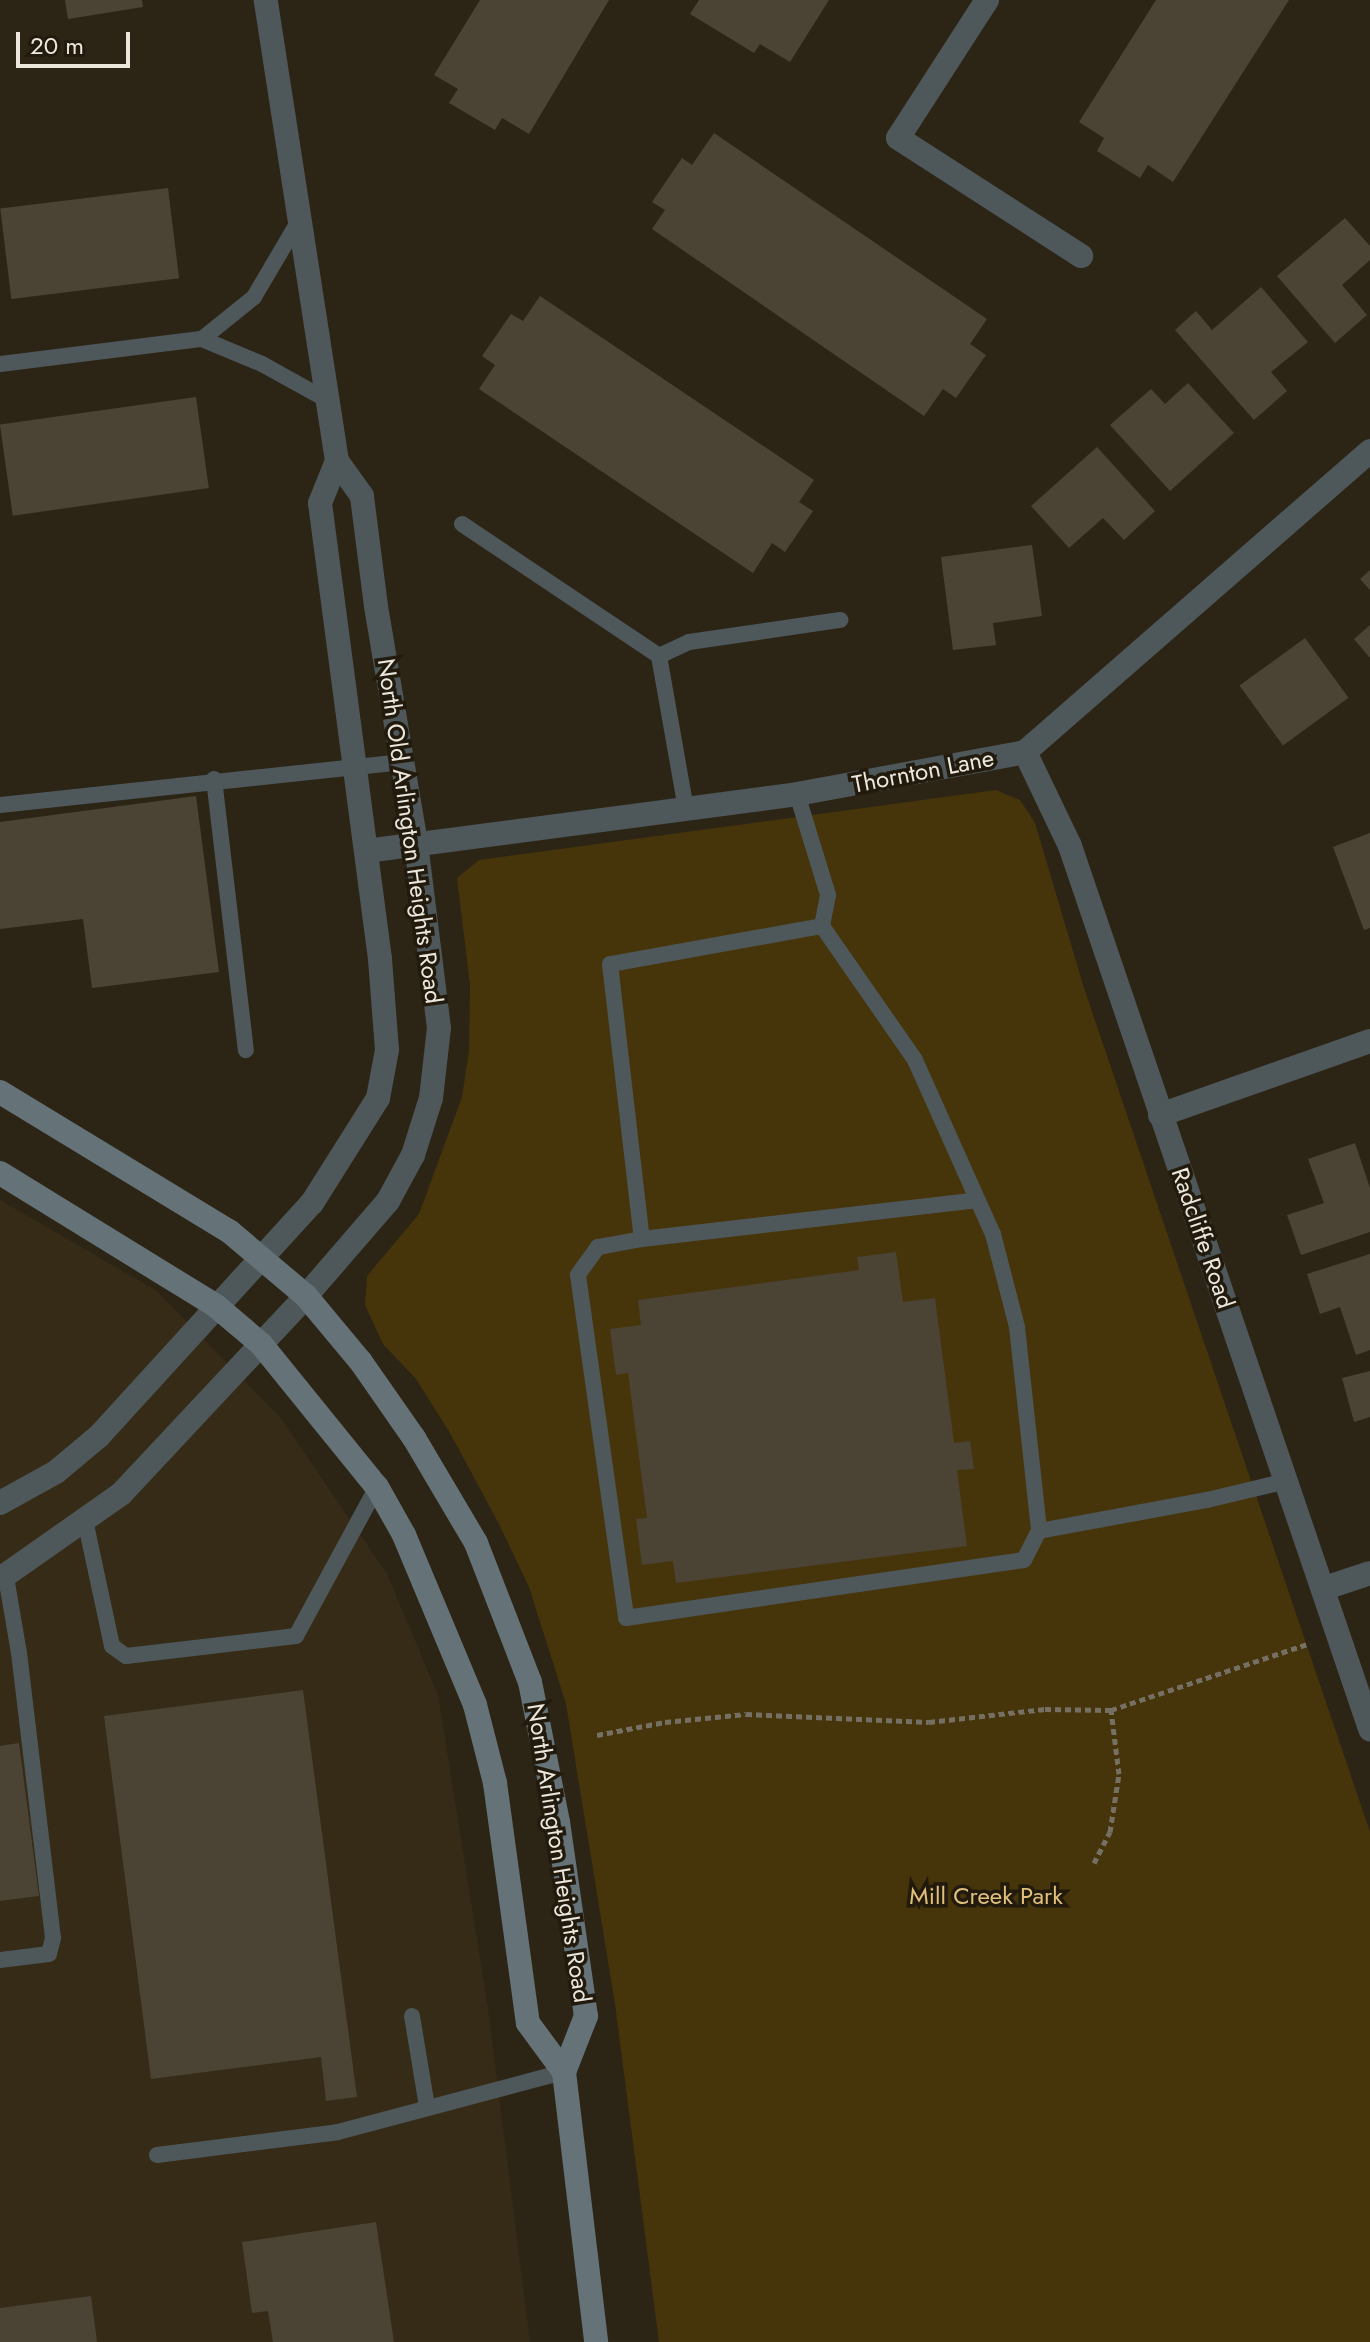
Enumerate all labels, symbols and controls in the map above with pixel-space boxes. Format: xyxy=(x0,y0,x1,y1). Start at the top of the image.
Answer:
scale bar xyxy=(20,16,134,66)
text: 20 m xyxy=(30,28,84,63)
street label: North Old Arlington Heights Road xyxy=(372,657,448,1005)
street label: Thornton Lane xyxy=(850,743,996,799)
street label: Radcliffe Road xyxy=(1165,1164,1241,1312)
street label: North Arlington Heights Road xyxy=(521,1701,597,2005)
park label: Mill Creek Park xyxy=(909,1882,1063,1910)

